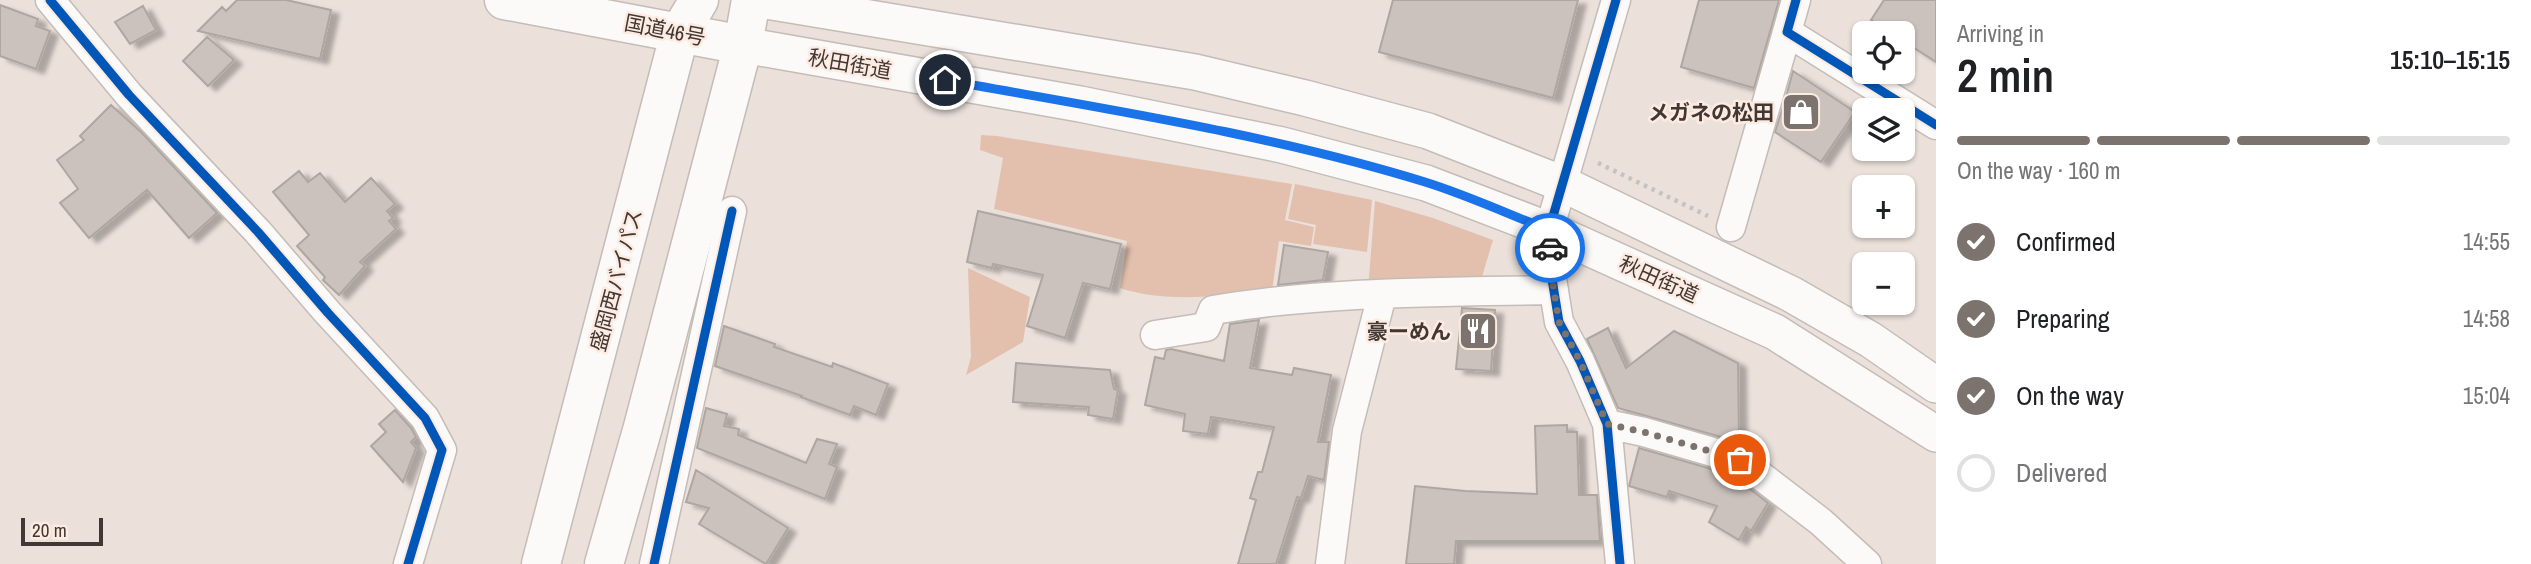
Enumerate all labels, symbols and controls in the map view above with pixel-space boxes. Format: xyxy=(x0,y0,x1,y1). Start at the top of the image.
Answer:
street label: 国道46号 xyxy=(622,8,708,52)
text: Arriving in xyxy=(1957,18,2044,49)
map controls xyxy=(1852,21,1915,315)
button: locate xyxy=(1852,21,1915,84)
street label: 秋田街道 xyxy=(806,42,894,86)
text: 15:10–15:15 xyxy=(2390,42,2510,77)
text: 2 min xyxy=(1957,44,2054,106)
pin xyxy=(915,50,975,110)
icon: home xyxy=(926,61,964,99)
shop icon: メガネの松田 xyxy=(1780,91,1822,133)
place label: メガネの松田 xyxy=(1648,98,1774,127)
button: layers xyxy=(1852,98,1915,161)
text: On the way · 160 m xyxy=(1957,155,2121,186)
button: + xyxy=(1852,175,1915,238)
street label: 盛岡西バイパス xyxy=(583,205,649,355)
courier xyxy=(1515,213,1585,283)
icon: check xyxy=(1957,223,1995,261)
text: Confirmed xyxy=(2016,224,2116,259)
text: 14:55 xyxy=(2463,226,2510,257)
icon: car xyxy=(1531,229,1569,267)
street label: 秋田街道 xyxy=(1615,249,1703,309)
button: − xyxy=(1852,252,1915,315)
icon: check xyxy=(1957,300,1995,338)
text: Preparing xyxy=(2016,301,2110,336)
text: 14:58 xyxy=(2463,303,2510,334)
restaurant icon: 豪ーめん xyxy=(1457,310,1499,352)
place label: 豪ーめん xyxy=(1367,317,1451,346)
icon: check xyxy=(1957,377,1995,415)
text: On the way xyxy=(2016,378,2124,413)
text: 15:04 xyxy=(2463,380,2510,411)
pin xyxy=(1710,430,1770,490)
icon: bag xyxy=(1721,441,1759,479)
text: Delivered xyxy=(2016,455,2107,490)
scale bar xyxy=(21,515,103,547)
text: 20 m xyxy=(32,517,67,543)

